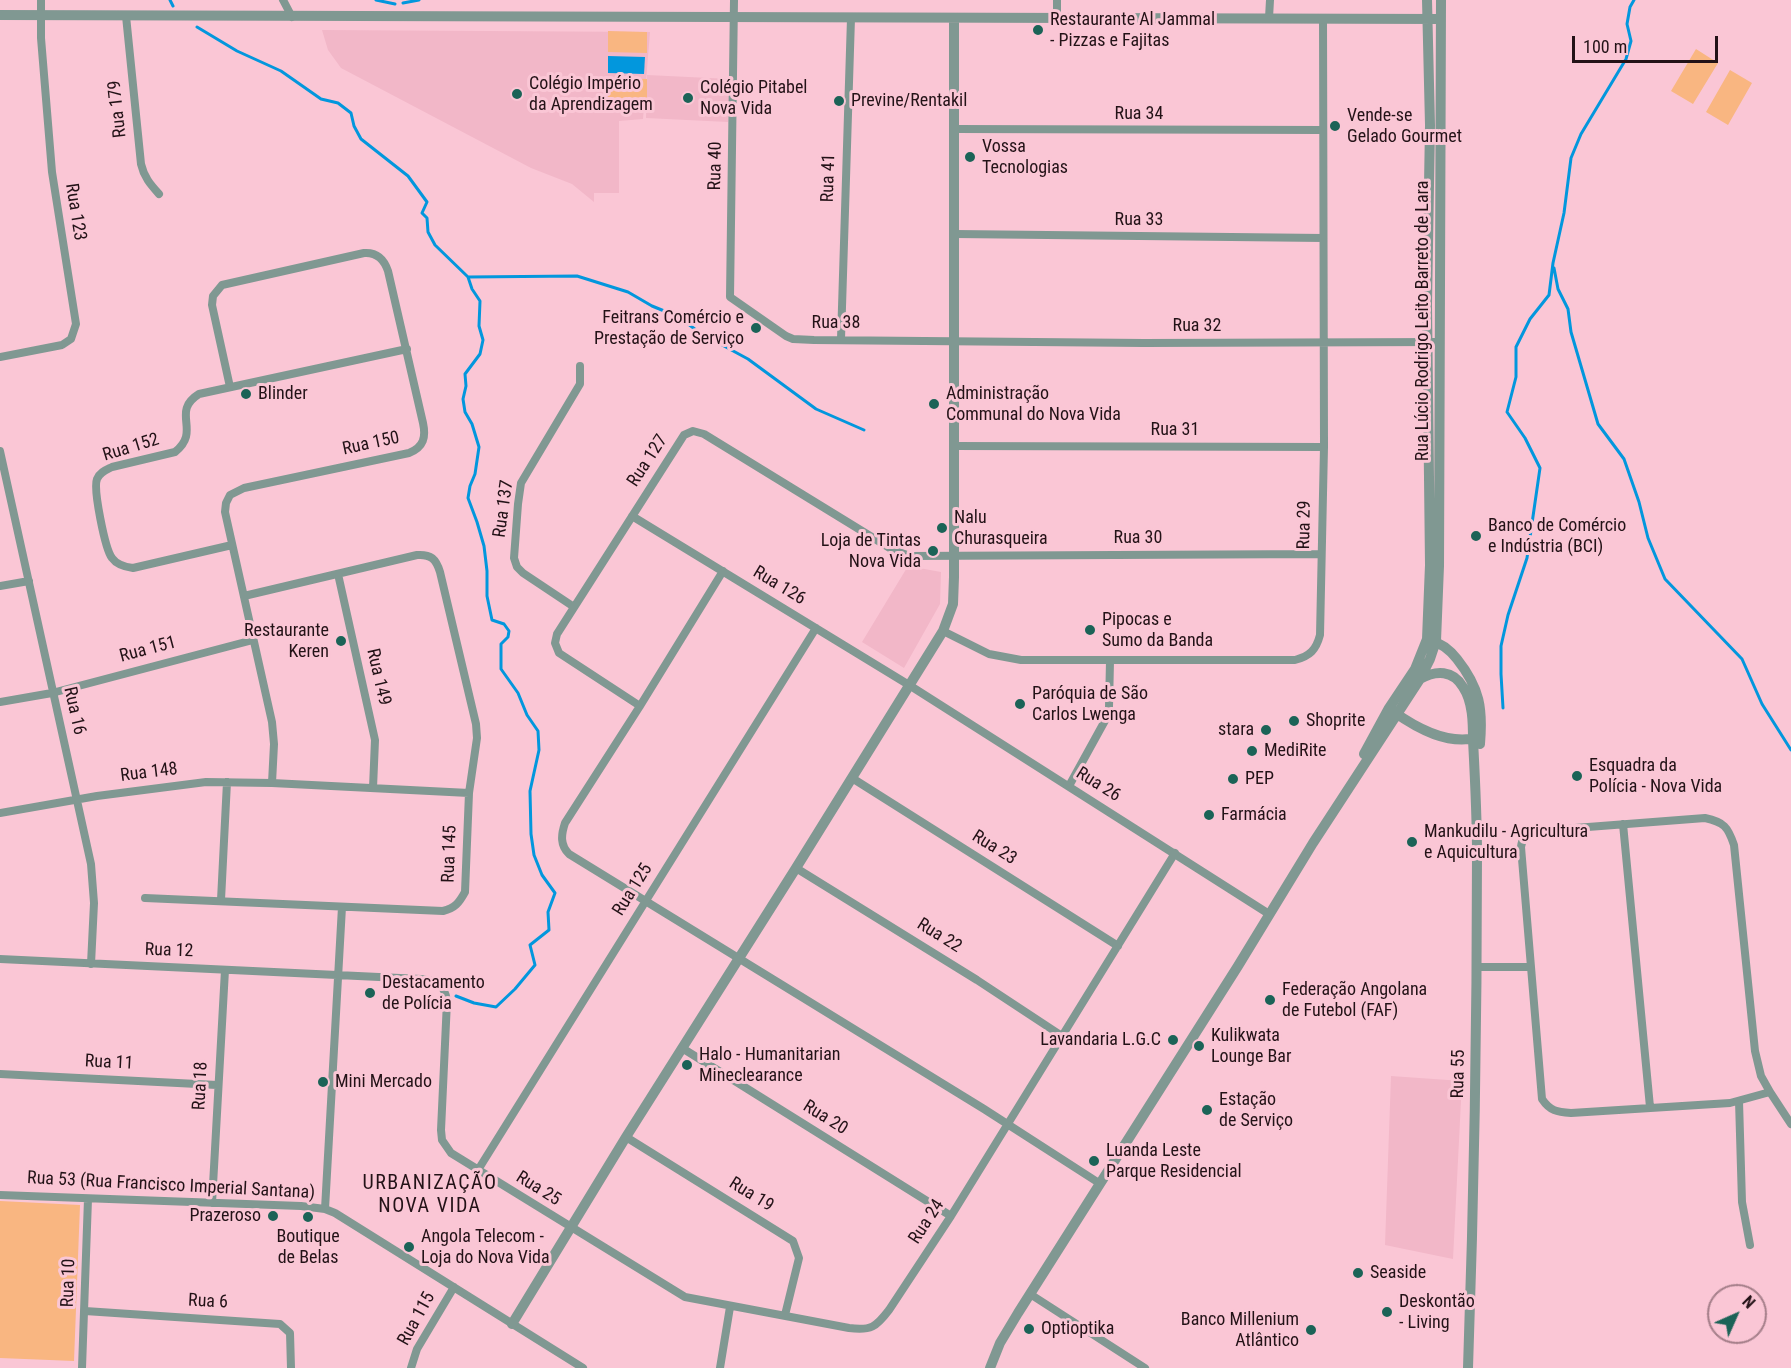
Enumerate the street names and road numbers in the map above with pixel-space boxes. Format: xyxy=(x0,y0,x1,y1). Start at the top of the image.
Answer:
street label: Rua 179 xyxy=(104,79,132,139)
street label: Rua 34 xyxy=(1115,103,1163,125)
street label: Rua 40 xyxy=(705,141,727,191)
street label: Rua 41 xyxy=(817,153,841,203)
street label: Rua Lúcio Rodrigo Leito Barreto de Lara xyxy=(1412,181,1434,461)
street label: Rua 123 xyxy=(60,182,90,242)
street label: Rua 33 xyxy=(1115,209,1163,231)
street label: Rua 38 xyxy=(812,312,860,334)
street label: Rua 32 xyxy=(1173,315,1221,337)
street label: Rua 31 xyxy=(1151,419,1199,441)
street label: Rua 150 xyxy=(341,427,401,461)
street label: Rua 152 xyxy=(100,429,162,467)
street label: Rua 127 xyxy=(623,431,673,491)
street label: Rua 137 xyxy=(489,479,519,539)
street label: Rua 29 xyxy=(1294,500,1316,550)
street label: Rua 30 xyxy=(1114,527,1162,549)
street label: Rua 126 xyxy=(749,562,809,610)
street label: Rua 151 xyxy=(117,632,179,668)
street label: Rua 149 xyxy=(361,646,395,708)
street label: Rua 16 xyxy=(58,685,90,737)
street label: Rua 148 xyxy=(119,759,179,787)
street label: Rua 26 xyxy=(1072,763,1124,807)
street label: Rua 145 xyxy=(438,825,462,883)
street label: Rua 23 xyxy=(968,826,1020,870)
street label: Rua 125 xyxy=(609,860,657,920)
street label: Rua 22 xyxy=(913,914,965,958)
street label: Rua 12 xyxy=(144,939,194,963)
street label: Rua 55 xyxy=(1448,1049,1470,1099)
street label: Rua 11 xyxy=(84,1051,134,1075)
street label: Rua 18 xyxy=(189,1061,213,1111)
street label: Rua 20 xyxy=(799,1096,851,1140)
street label: Rua 25 xyxy=(512,1167,564,1211)
street label: Rua 53 (Rua Francisco Imperial Santana) xyxy=(27,1168,315,1204)
street label: Rua 19 xyxy=(725,1173,777,1217)
street label: Rua 24 xyxy=(905,1196,949,1248)
street label: Rua 10 xyxy=(57,1258,81,1308)
street label: Rua 115 xyxy=(394,1289,440,1349)
street label: Rua 6 xyxy=(188,1290,228,1314)

